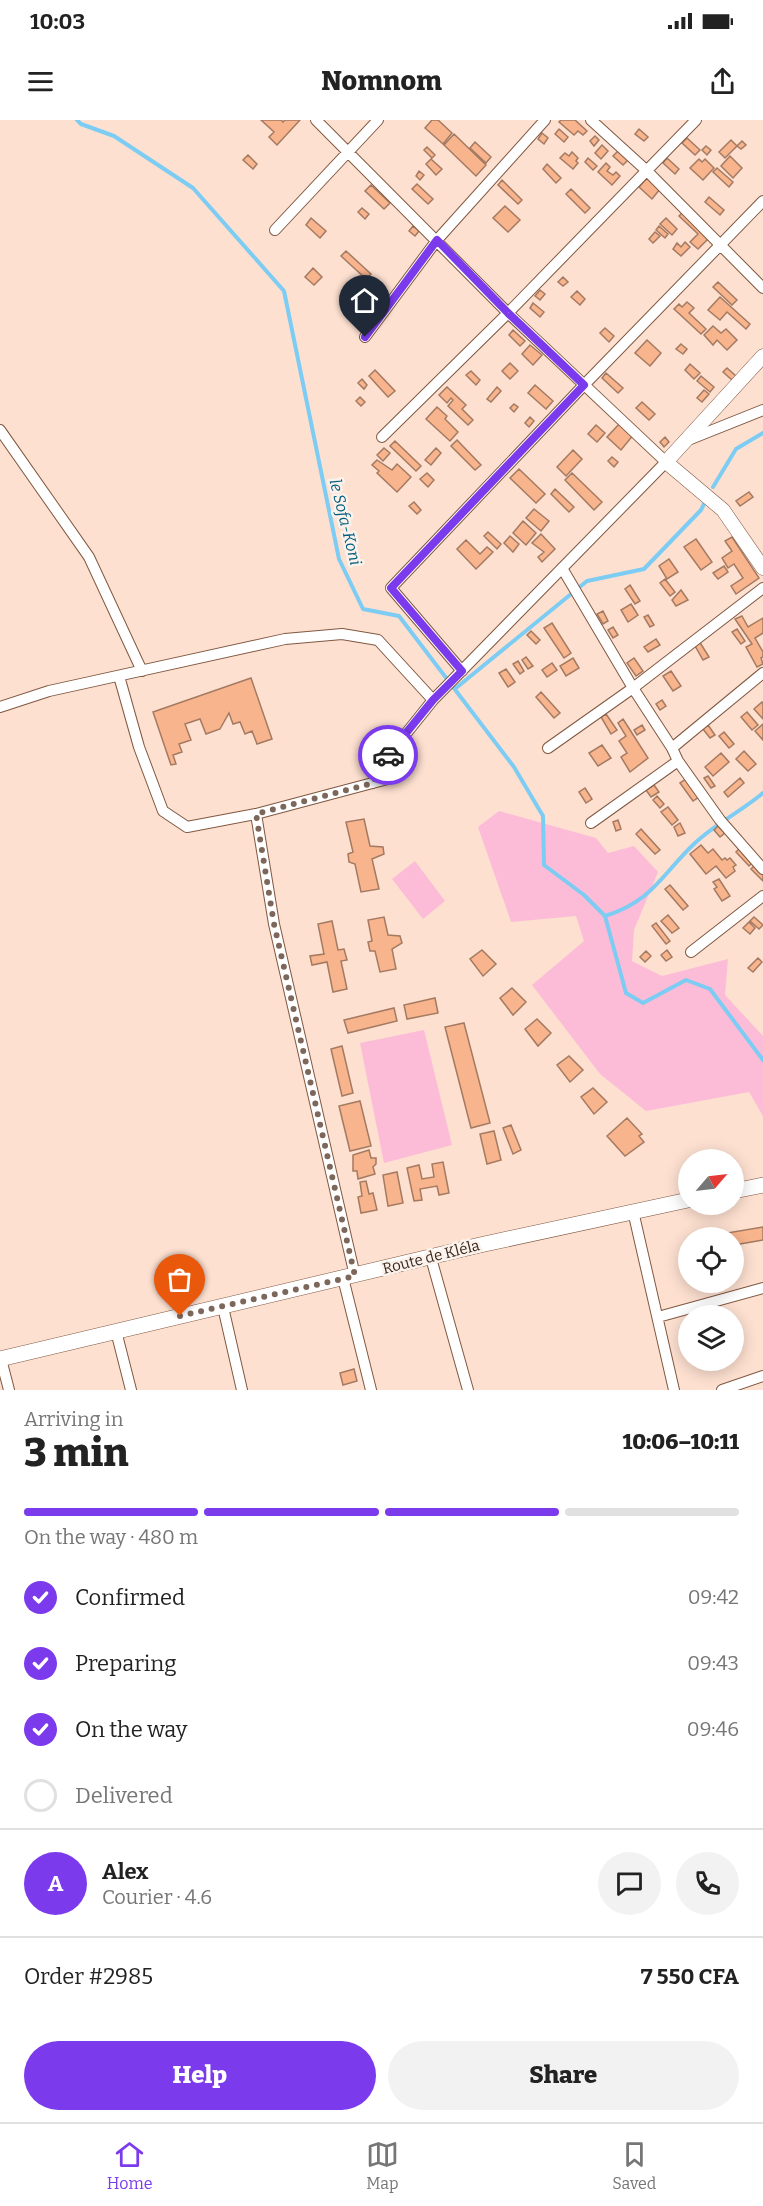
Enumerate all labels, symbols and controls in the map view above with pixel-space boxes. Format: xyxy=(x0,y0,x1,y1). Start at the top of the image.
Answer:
text: 10:03 xyxy=(30,8,85,35)
icon: menu xyxy=(24,65,57,98)
text: Nomnom xyxy=(321,65,442,97)
icon: share xyxy=(706,65,739,98)
pin xyxy=(339,275,390,337)
icon: home xyxy=(348,284,381,317)
water label: le Sofa-Koni xyxy=(326,477,366,568)
courier xyxy=(358,725,418,785)
icon: car xyxy=(372,739,405,772)
north arrow xyxy=(678,1149,744,1215)
map controls xyxy=(678,1149,744,1371)
button: locate xyxy=(678,1227,744,1293)
street label: Route de Kléla xyxy=(381,1236,481,1278)
pin xyxy=(154,1254,205,1316)
icon: bag xyxy=(163,1263,196,1296)
button: layers xyxy=(678,1305,744,1371)
text: Arriving in xyxy=(24,1407,123,1431)
text: 10:06–10:11 xyxy=(622,1428,739,1455)
text: 3 min xyxy=(24,1430,129,1476)
text: On the way · 480 m xyxy=(24,1525,198,1549)
icon: check xyxy=(24,1581,57,1614)
text: Confirmed xyxy=(75,1584,185,1611)
text: 09:42 xyxy=(688,1585,739,1609)
icon: check xyxy=(24,1647,57,1680)
text: Preparing xyxy=(75,1650,177,1677)
text: 09:43 xyxy=(687,1651,739,1675)
icon: check xyxy=(24,1713,57,1746)
text: On the way xyxy=(75,1716,187,1743)
text: 09:46 xyxy=(687,1717,739,1741)
text: Delivered xyxy=(75,1782,173,1809)
button: chat xyxy=(598,1852,661,1915)
button: phone xyxy=(676,1852,739,1915)
text: Alex xyxy=(102,1858,148,1885)
text: A xyxy=(48,1870,63,1897)
text: Courier · 4.6 xyxy=(102,1885,212,1909)
text: Order #2985 xyxy=(24,1963,153,1990)
text: 7 550 CFA xyxy=(641,1963,739,1990)
button: Help xyxy=(24,2041,376,2110)
button: Share xyxy=(388,2041,739,2110)
tab: Home xyxy=(107,2138,152,2193)
tab: Map xyxy=(366,2138,399,2193)
tab: Saved xyxy=(612,2138,656,2193)

